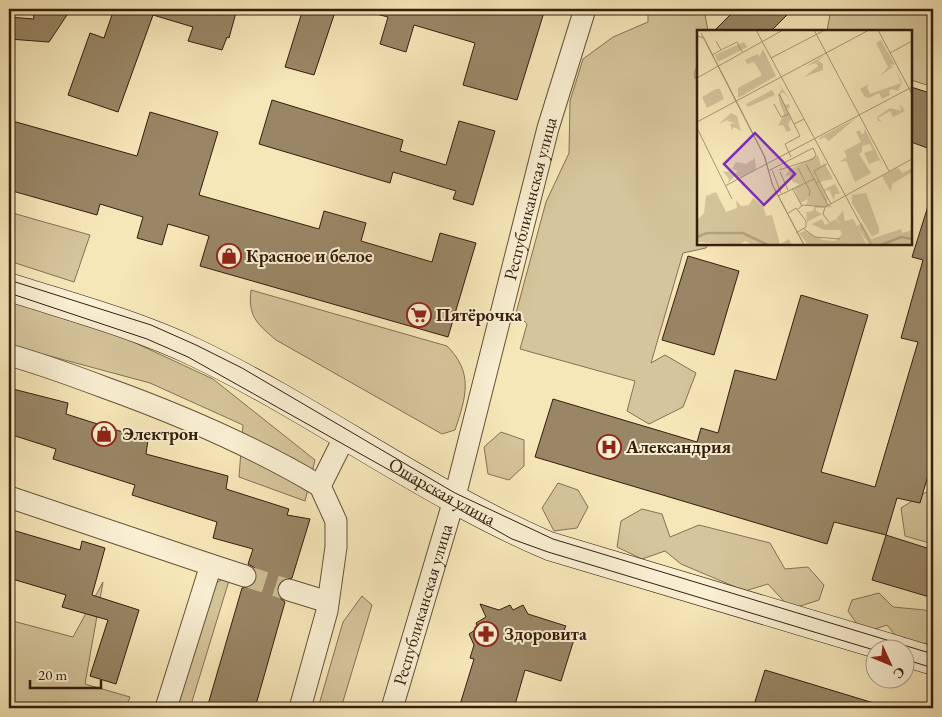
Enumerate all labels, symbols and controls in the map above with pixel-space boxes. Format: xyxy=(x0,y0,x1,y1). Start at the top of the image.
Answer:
inset map xyxy=(697,30,912,245)
street label: Республиканская улица xyxy=(498,113,562,282)
shop icon: Красное и белое xyxy=(216,243,242,269)
place label: Красное и белое xyxy=(246,244,373,267)
supermarket icon: Пятёрочка xyxy=(406,302,432,328)
place label: Пятёрочка xyxy=(436,303,522,326)
shop icon: Электрон xyxy=(91,421,117,447)
place label: Электрон xyxy=(122,422,199,445)
hospital icon: Александрия xyxy=(596,434,622,460)
place label: Александрия xyxy=(625,435,731,458)
street label: Ошарская улица xyxy=(385,452,500,531)
street label: Республиканская улица xyxy=(387,520,458,688)
pharmacy icon: Здоровита xyxy=(473,621,499,647)
place label: Здоровита xyxy=(504,622,587,645)
north arrow xyxy=(864,640,914,690)
scale bar xyxy=(30,657,101,689)
text: С xyxy=(889,663,909,683)
text: 20 m xyxy=(38,665,67,684)

